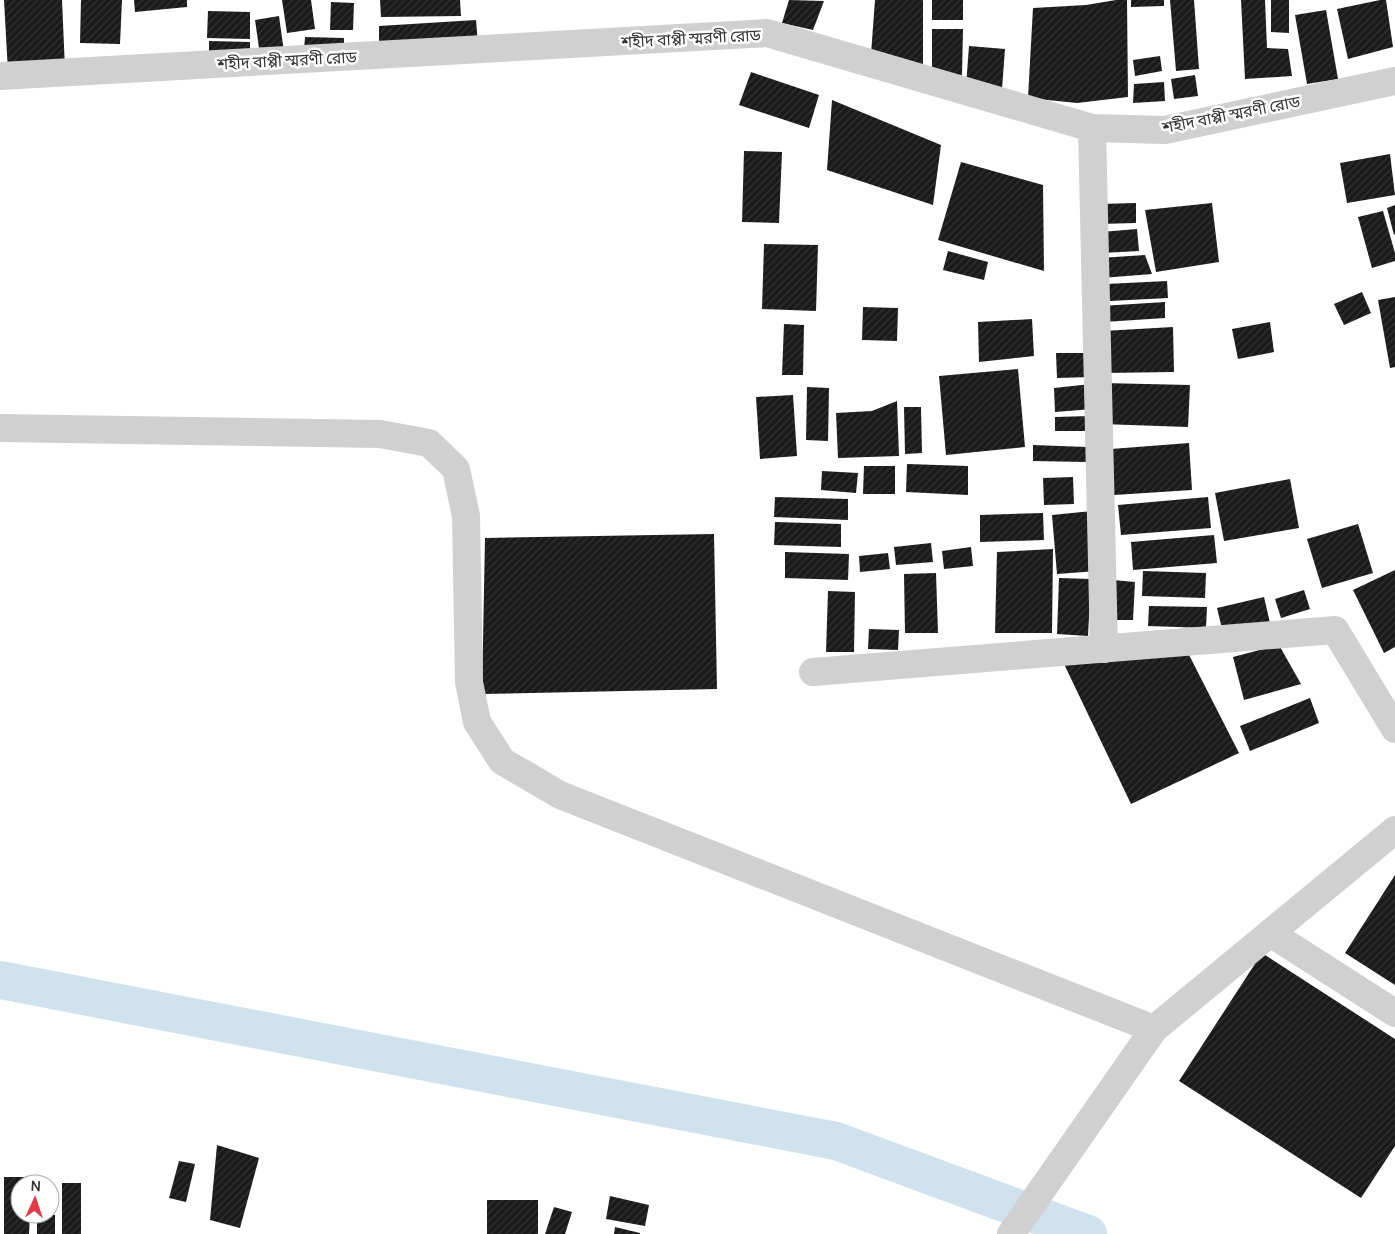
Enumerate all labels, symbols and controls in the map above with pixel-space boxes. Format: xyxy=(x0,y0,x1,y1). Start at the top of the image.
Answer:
street label: শহীদ বাপ্পী স্মরণী রোড xyxy=(620,23,762,53)
street label: শহীদ বাপ্পী স্মরণী রোড xyxy=(216,45,358,75)
street label: শহীদ বাপ্পী স্মরণী রোড xyxy=(1159,90,1302,138)
north arrow xyxy=(10,1174,60,1224)
text: N xyxy=(30,1176,41,1195)

